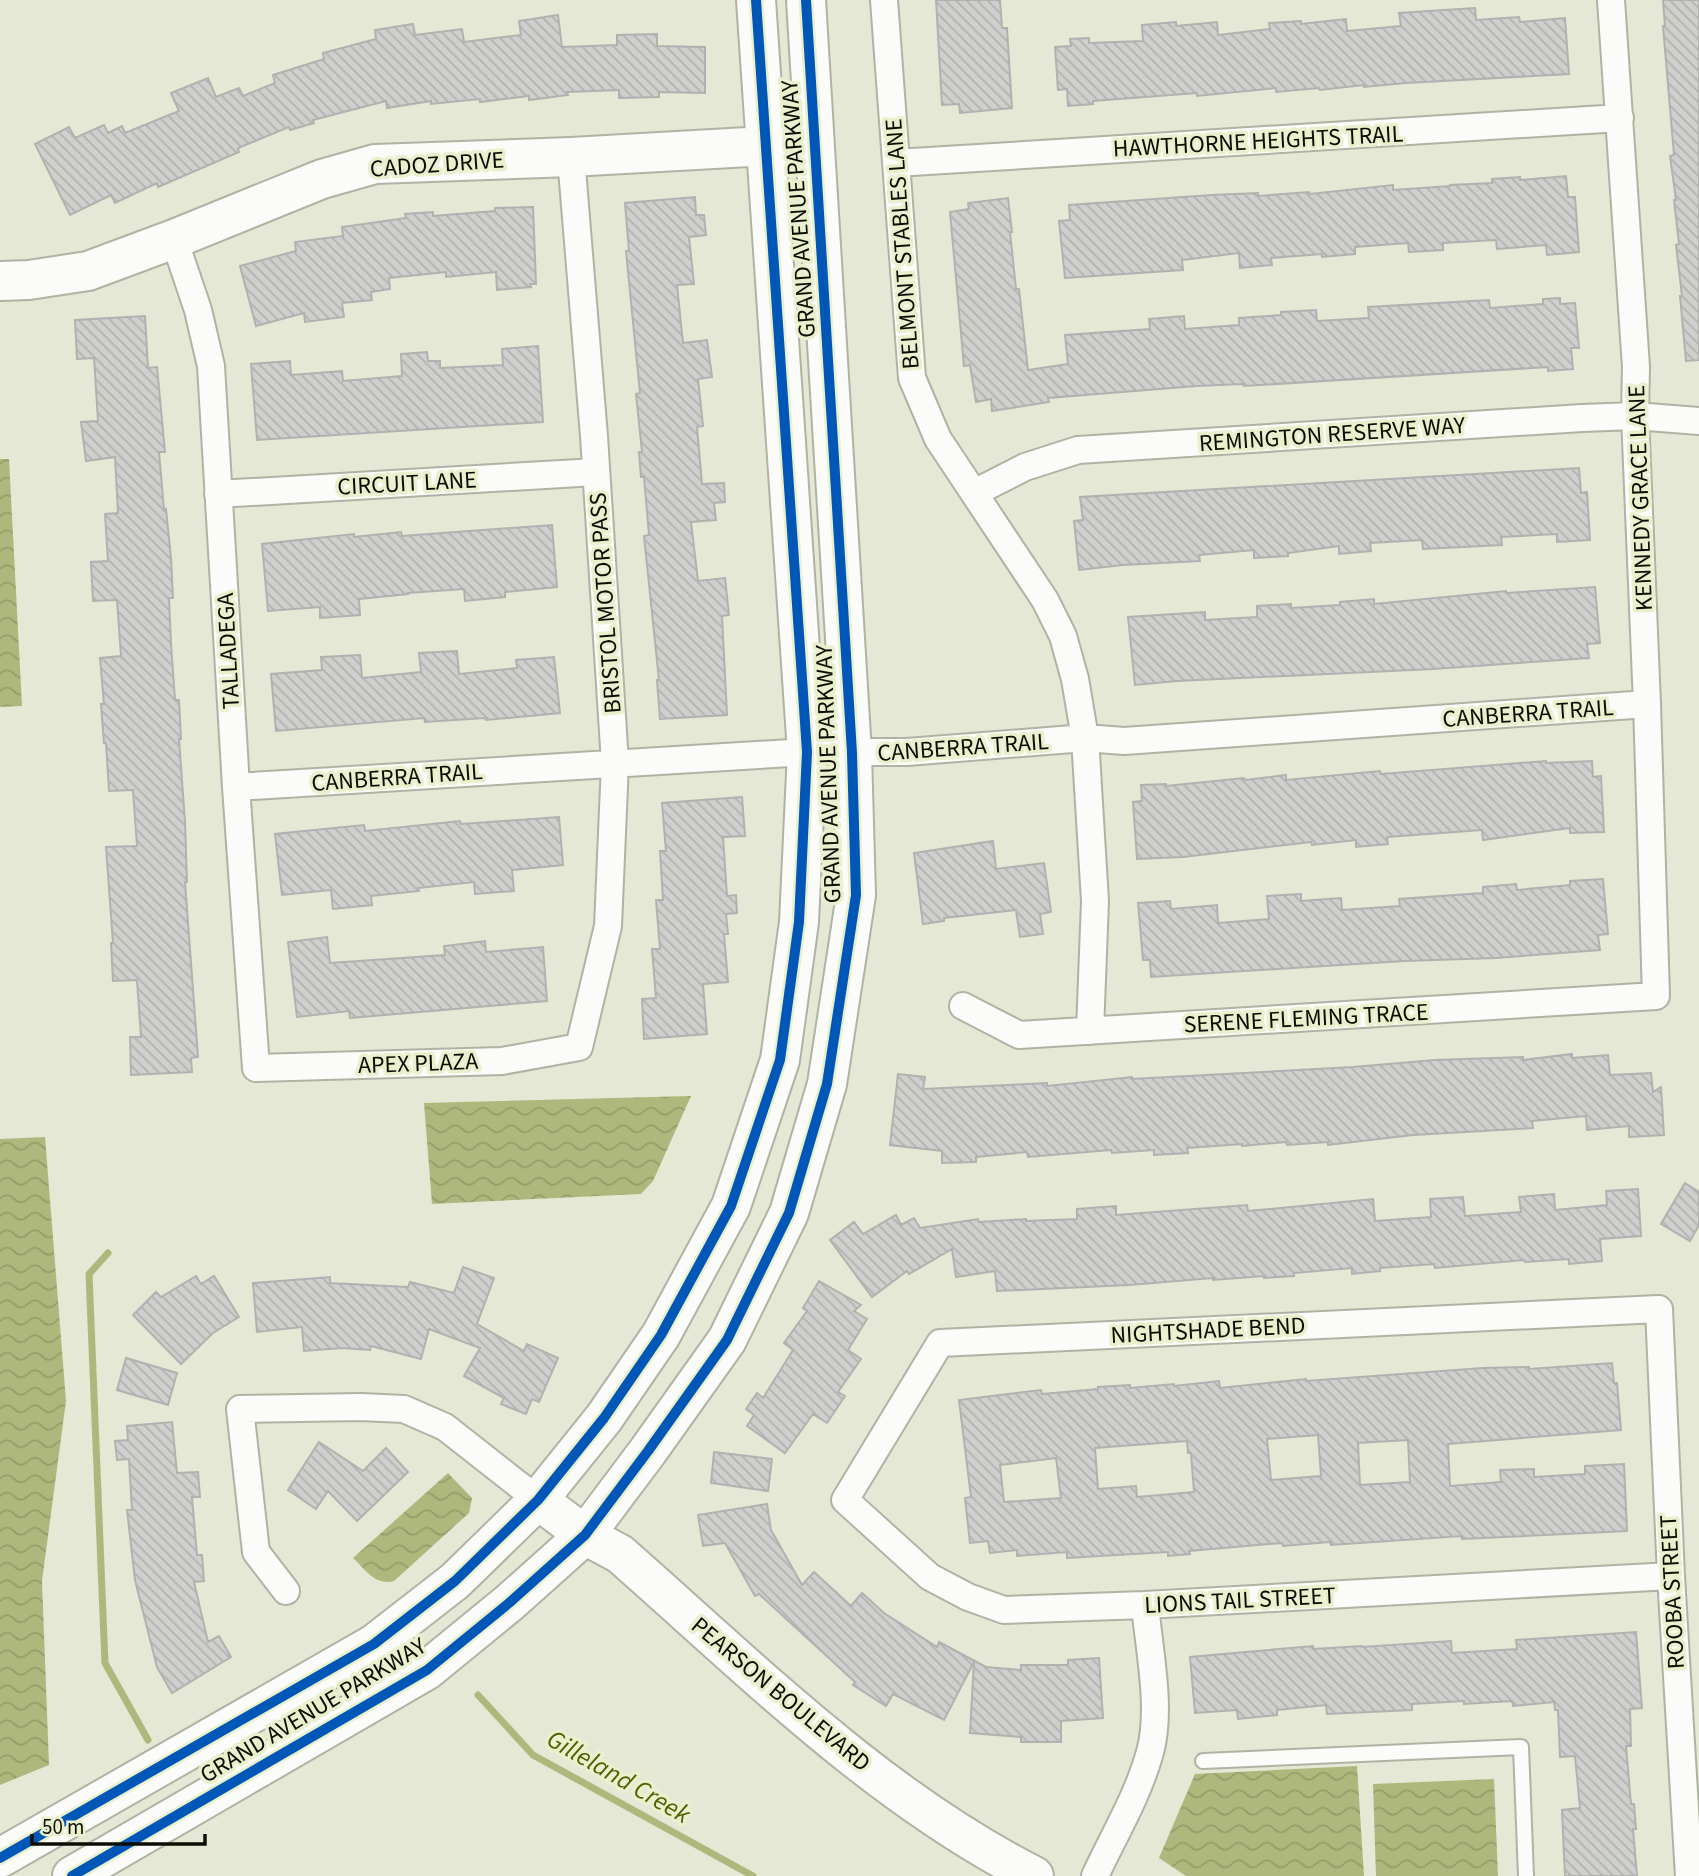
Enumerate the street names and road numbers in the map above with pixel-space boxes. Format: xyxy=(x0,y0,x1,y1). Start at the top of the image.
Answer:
street label: GRAND AVENUE PARKWAY xyxy=(772,78,825,339)
street label: HAWTHORNE HEIGHTS TRAIL xyxy=(1112,116,1404,167)
street label: BELMONT STABLES LANE xyxy=(876,117,929,371)
street label: CADOZ DRIVE xyxy=(369,142,505,187)
street label: KENNEDY GRACE LANE xyxy=(1619,384,1662,612)
street label: REMINGTON RESERVE WAY xyxy=(1198,408,1467,461)
street label: CIRCUIT LANE xyxy=(336,462,478,505)
street label: BRISTOL MOTOR PASS xyxy=(580,491,631,715)
street label: TALLADEGA xyxy=(208,592,249,710)
street label: GRAND AVENUE PARKWAY xyxy=(806,644,850,904)
street label: CANBERRA TRAIL xyxy=(1441,690,1615,737)
street label: CANBERRA TRAIL xyxy=(876,724,1050,771)
street label: CANBERRA TRAIL xyxy=(310,754,484,801)
street label: SERENE FLEMING TRACE xyxy=(1183,995,1429,1042)
street label: APEX PLAZA xyxy=(357,1044,479,1083)
street label: NIGHTSHADE BEND xyxy=(1110,1308,1306,1353)
street label: ROOBA STREET xyxy=(1651,1514,1694,1670)
street label: LIONS TAIL STREET xyxy=(1143,1578,1337,1623)
street label: PEARSON BOULEVARD xyxy=(683,1609,878,1780)
street label: GRAND AVENUE PARKWAY xyxy=(193,1629,434,1792)

